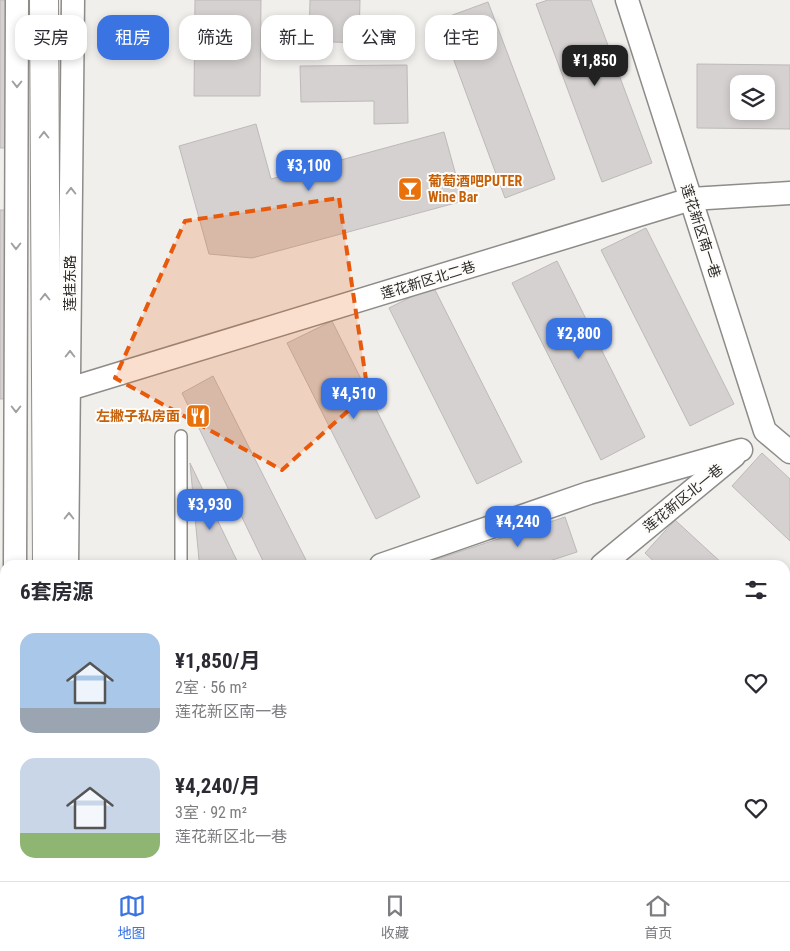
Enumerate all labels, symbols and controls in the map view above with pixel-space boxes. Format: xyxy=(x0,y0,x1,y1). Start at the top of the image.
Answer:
chip: 买房 xyxy=(15,15,87,60)
chip: 租房 xyxy=(97,15,169,60)
chip: 筛选 xyxy=(179,15,251,60)
chip: 新上 xyxy=(261,15,333,60)
chip: 公寓 xyxy=(343,15,415,60)
chip: 住宅 xyxy=(425,15,497,60)
pin: ¥1,850 xyxy=(554,44,636,87)
text: ¥1,850 xyxy=(573,51,617,70)
map controls xyxy=(730,75,775,120)
button: layers xyxy=(730,75,775,120)
one-way arrow xyxy=(12,80,22,88)
one-way arrow xyxy=(39,130,49,138)
pin: ¥3,100 xyxy=(268,150,350,192)
text: ¥3,100 xyxy=(287,156,331,175)
place label: 葡萄酒吧PUTER Wine Bar xyxy=(428,173,522,205)
bar icon: 葡萄酒吧PUTER Wine Bar xyxy=(397,176,423,202)
street label: 莲花新区南一巷 xyxy=(678,182,724,280)
one-way arrow xyxy=(66,187,76,195)
one-way arrow xyxy=(11,242,21,250)
street label: 莲桂东路 xyxy=(62,255,78,311)
street label: 莲花新区北二巷 xyxy=(379,258,477,302)
one-way arrow xyxy=(40,293,50,300)
pin: ¥2,800 xyxy=(538,318,620,360)
text: ¥2,800 xyxy=(557,324,601,343)
one-way arrow xyxy=(65,350,75,358)
pin: ¥4,510 xyxy=(313,378,395,420)
text: ¥4,510 xyxy=(332,384,376,403)
restaurant icon: 左撇子私房面 xyxy=(185,403,211,429)
one-way arrow xyxy=(11,405,21,413)
place label: 左撇子私房面 xyxy=(96,408,180,424)
street label: 莲花新区北一巷 xyxy=(640,461,726,535)
pin: ¥3,930 xyxy=(169,488,251,531)
text: ¥3,930 xyxy=(188,495,232,514)
pin: ¥4,240 xyxy=(477,506,559,548)
one-way arrow xyxy=(64,512,74,520)
text: ¥4,240 xyxy=(496,512,540,531)
icon: filters xyxy=(742,576,770,604)
text: 6套房源 xyxy=(20,580,94,604)
text: ¥1,850/月 xyxy=(175,649,261,673)
icon: home xyxy=(60,653,120,713)
icon: heart xyxy=(742,669,770,697)
text: 2室 · 56 m² xyxy=(175,678,247,697)
text: 莲花新区南一巷 xyxy=(175,702,287,721)
text: ¥4,240/月 xyxy=(175,774,261,798)
icon: home xyxy=(60,778,120,838)
icon: heart xyxy=(742,794,770,822)
text: 3室 · 92 m² xyxy=(175,803,247,822)
text: 莲花新区北一巷 xyxy=(175,827,287,846)
tab: 地图 xyxy=(118,892,146,942)
tab: 收藏 xyxy=(381,892,409,942)
tab: 首页 xyxy=(644,892,672,942)

